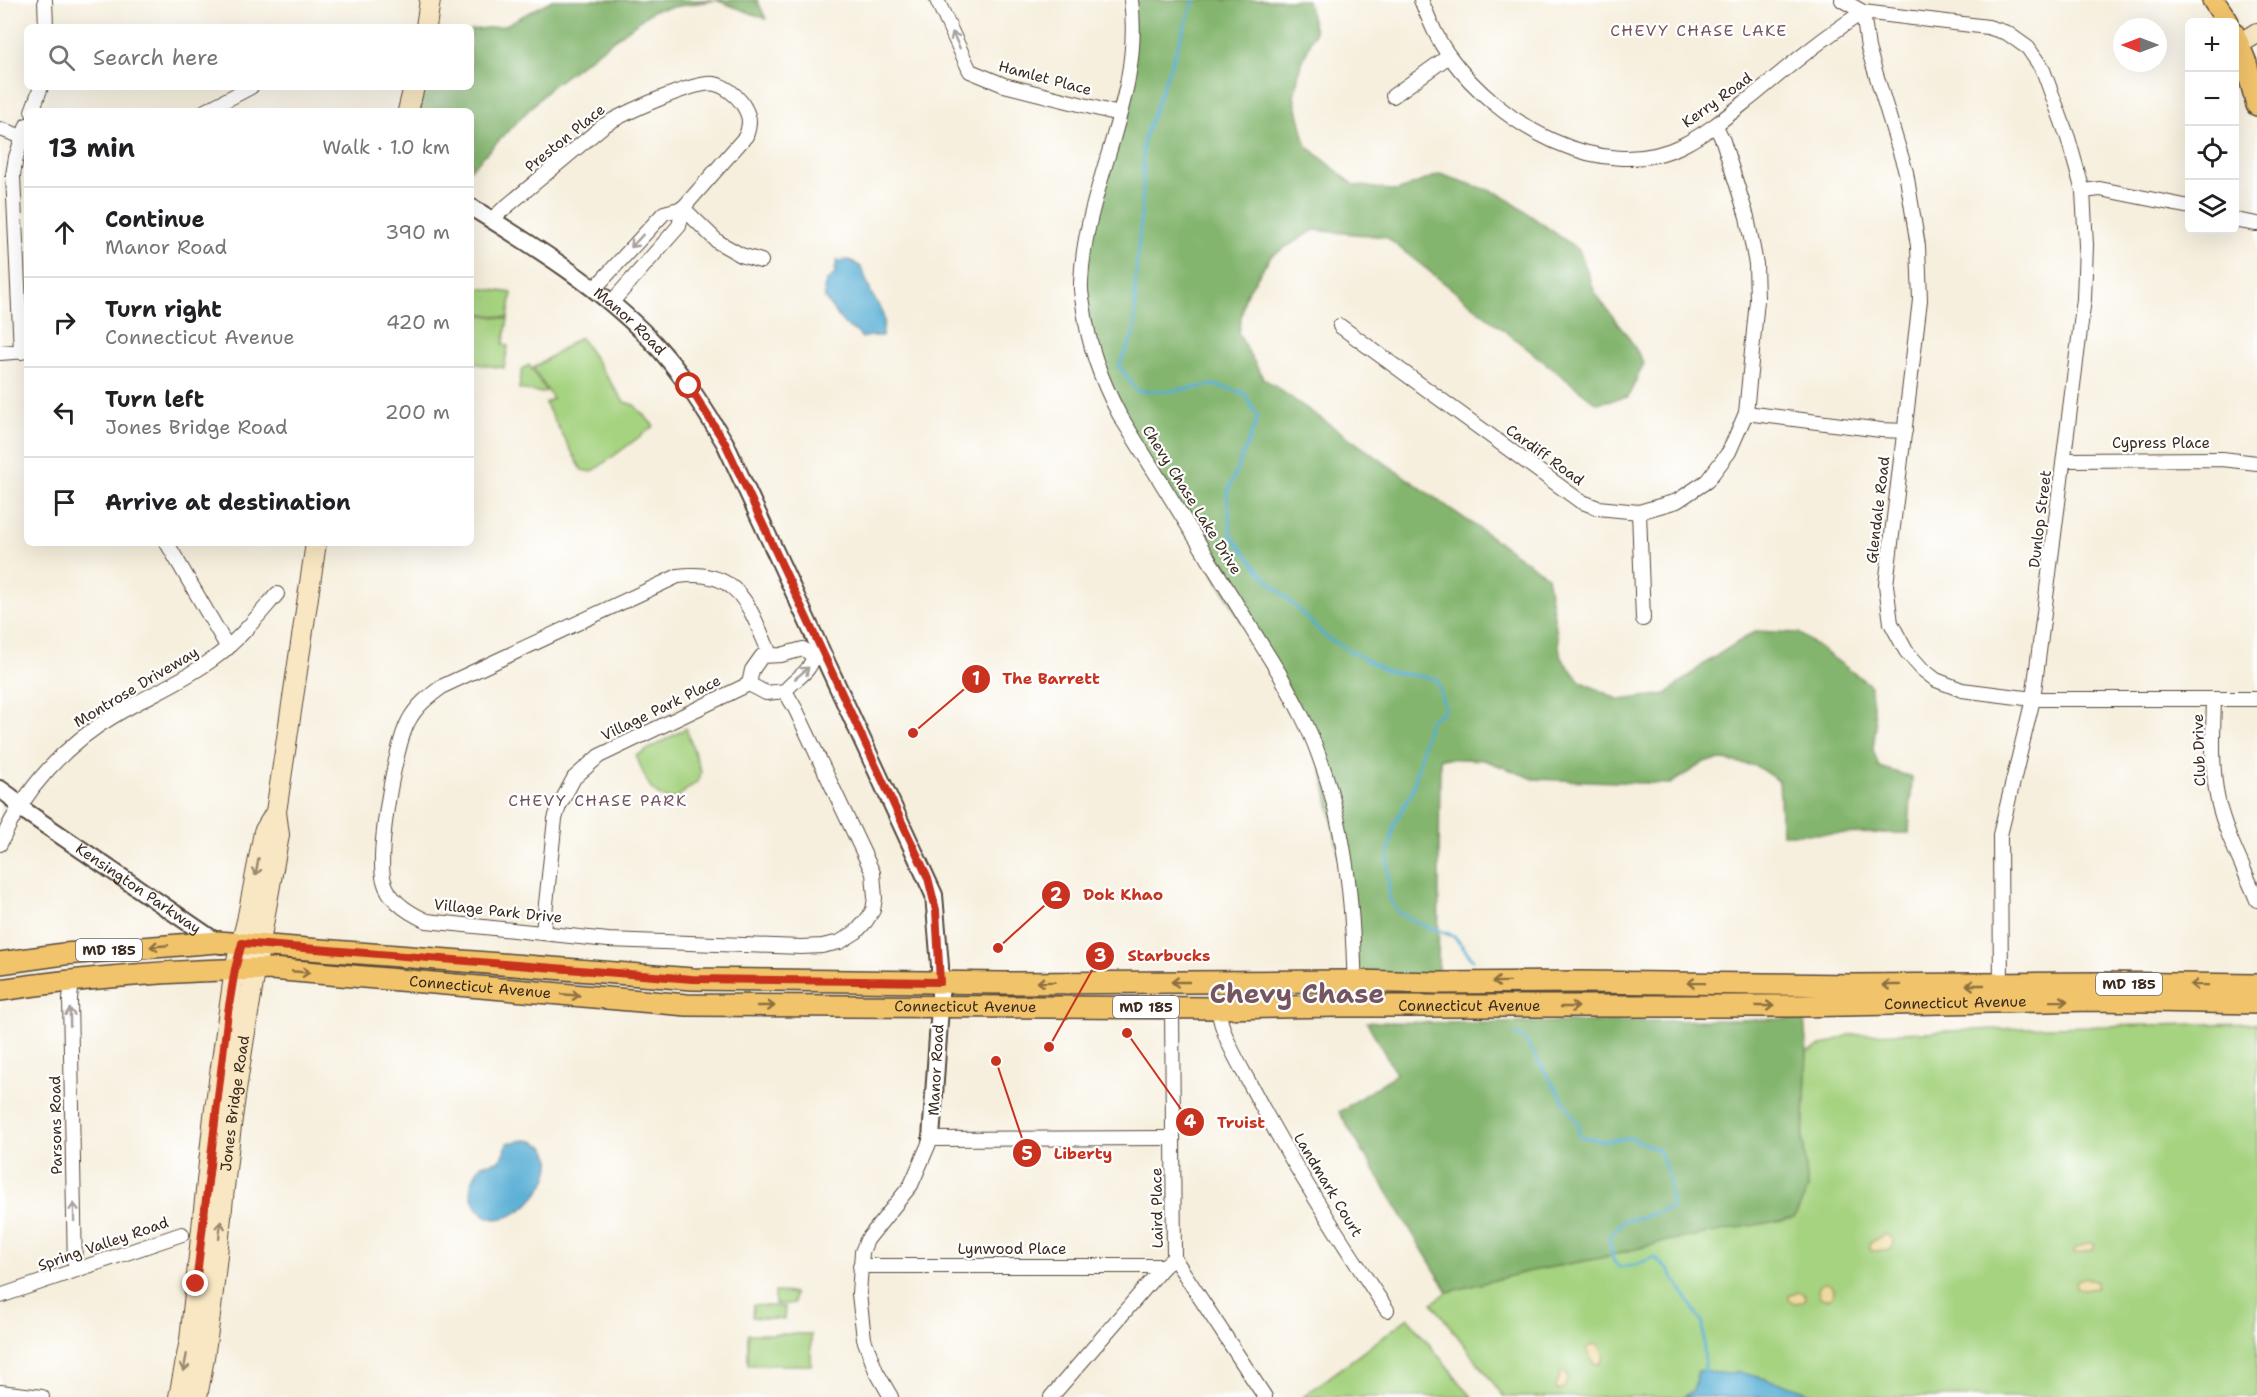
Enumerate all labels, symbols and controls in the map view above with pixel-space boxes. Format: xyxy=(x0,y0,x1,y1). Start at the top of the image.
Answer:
north arrow xyxy=(2113,18,2167,72)
map controls xyxy=(2185,18,2239,234)
button: + xyxy=(2185,18,2239,72)
district label: CHEVY CHASE LAKE xyxy=(1610,20,1788,41)
search box xyxy=(24,24,474,90)
one-way arrow xyxy=(950,32,961,50)
icon: search xyxy=(45,41,78,74)
text: Search here xyxy=(93,43,219,72)
street label: Hamlet Place xyxy=(996,56,1094,100)
street label: Kerry Road xyxy=(1678,68,1756,132)
button: − xyxy=(2185,72,2239,126)
street label: Preston Place xyxy=(521,99,609,177)
button: locate xyxy=(2185,126,2239,180)
text: 13 min xyxy=(48,130,135,165)
text: Walk · 1.0 km xyxy=(322,134,450,160)
button: layers xyxy=(2185,180,2239,234)
text: Continue xyxy=(105,205,205,234)
icon: ahead xyxy=(48,216,81,249)
text: 390 m xyxy=(385,219,450,245)
one-way arrow xyxy=(631,233,645,248)
text: Manor Road xyxy=(105,234,227,260)
street label: Manor Road xyxy=(589,283,671,360)
text: Turn right xyxy=(105,295,222,324)
icon: right xyxy=(48,306,81,339)
text: 420 m xyxy=(386,309,450,335)
text: Connecticut Avenue xyxy=(105,324,295,350)
route start xyxy=(675,372,701,398)
text: Turn left xyxy=(105,385,204,414)
icon: left xyxy=(48,396,81,429)
text: 200 m xyxy=(385,399,450,425)
text: Jones Bridge Road xyxy=(105,414,288,440)
street label: Cardiff Road xyxy=(1502,420,1588,490)
street label: Chevy Chase Lake Drive xyxy=(1138,422,1246,578)
street label: Cypress Place xyxy=(2112,433,2210,453)
street label: Glendale Road xyxy=(1862,455,1895,565)
street label: Dunlop Street xyxy=(2024,469,2056,569)
icon: arrive xyxy=(48,486,81,519)
text: Arrive at destination xyxy=(105,488,351,517)
street label: Montrose Driveway xyxy=(70,642,202,732)
callout: The Barrett xyxy=(961,662,1112,696)
one-way arrow xyxy=(794,666,810,679)
text: 1 xyxy=(972,667,980,691)
text: The Barrett xyxy=(1002,668,1100,689)
street label: Village Park Place xyxy=(598,670,724,746)
street label: Club Drive xyxy=(2188,713,2210,787)
district label: CHEVY CHASE PARK xyxy=(508,790,688,811)
street label: Kensington Parkway xyxy=(72,839,205,939)
one-way arrow xyxy=(252,856,263,876)
callout: Dok Khao xyxy=(1041,878,1176,912)
text: 2 xyxy=(1050,883,1063,907)
text: Dok Khao xyxy=(1083,884,1163,905)
street label: Village Park Drive xyxy=(433,894,563,928)
road number: MD 185 xyxy=(76,939,142,961)
callout: Starbucks xyxy=(1085,939,1222,973)
one-way arrow xyxy=(150,940,170,951)
text: 3 xyxy=(1094,944,1106,968)
text: Starbucks xyxy=(1127,945,1211,966)
one-way arrow xyxy=(291,967,310,978)
street label: Connecticut Avenue xyxy=(408,971,552,1003)
road number: MD 185 xyxy=(2096,973,2162,995)
district label: Chevy Chase xyxy=(1209,975,1385,1012)
one-way arrow xyxy=(1036,976,1056,988)
one-way arrow xyxy=(1170,976,1190,987)
one-way arrow xyxy=(1491,976,1511,988)
one-way arrow xyxy=(1686,977,1706,989)
one-way arrow xyxy=(1881,979,1901,991)
one-way arrow xyxy=(1966,979,1986,991)
one-way arrow xyxy=(2189,979,2209,991)
one-way arrow xyxy=(561,990,581,1001)
street label: Connecticut Avenue xyxy=(1884,991,2027,1014)
one-way arrow xyxy=(2049,995,2069,1007)
street label: Connecticut Avenue xyxy=(894,996,1037,1017)
road number: MD 185 xyxy=(1113,996,1179,1018)
street label: Connecticut Avenue xyxy=(1398,996,1541,1016)
one-way arrow xyxy=(756,1000,776,1012)
one-way arrow xyxy=(1754,1000,1774,1012)
one-way arrow xyxy=(1559,1001,1579,1013)
one-way arrow xyxy=(64,1007,76,1027)
street label: Manor Road xyxy=(924,1023,948,1116)
street label: Jones Bridge Road xyxy=(216,1034,254,1173)
street label: Parsons Road xyxy=(45,1075,67,1175)
callout: Truist xyxy=(1175,1105,1277,1139)
text: 4 xyxy=(1184,1110,1197,1134)
text: Truist xyxy=(1217,1112,1265,1133)
street label: Landmark Court xyxy=(1289,1129,1367,1241)
callout: Liberty xyxy=(1012,1136,1124,1170)
text: 5 xyxy=(1021,1142,1033,1166)
text: Liberty xyxy=(1054,1143,1112,1164)
street label: Laird Place xyxy=(1146,1168,1168,1248)
one-way arrow xyxy=(68,1202,80,1222)
street label: Spring Valley Road xyxy=(35,1212,171,1276)
one-way arrow xyxy=(215,1221,226,1241)
street label: Lynwood Place xyxy=(957,1239,1067,1259)
route end xyxy=(182,1270,208,1296)
one-way arrow xyxy=(179,1352,190,1372)

